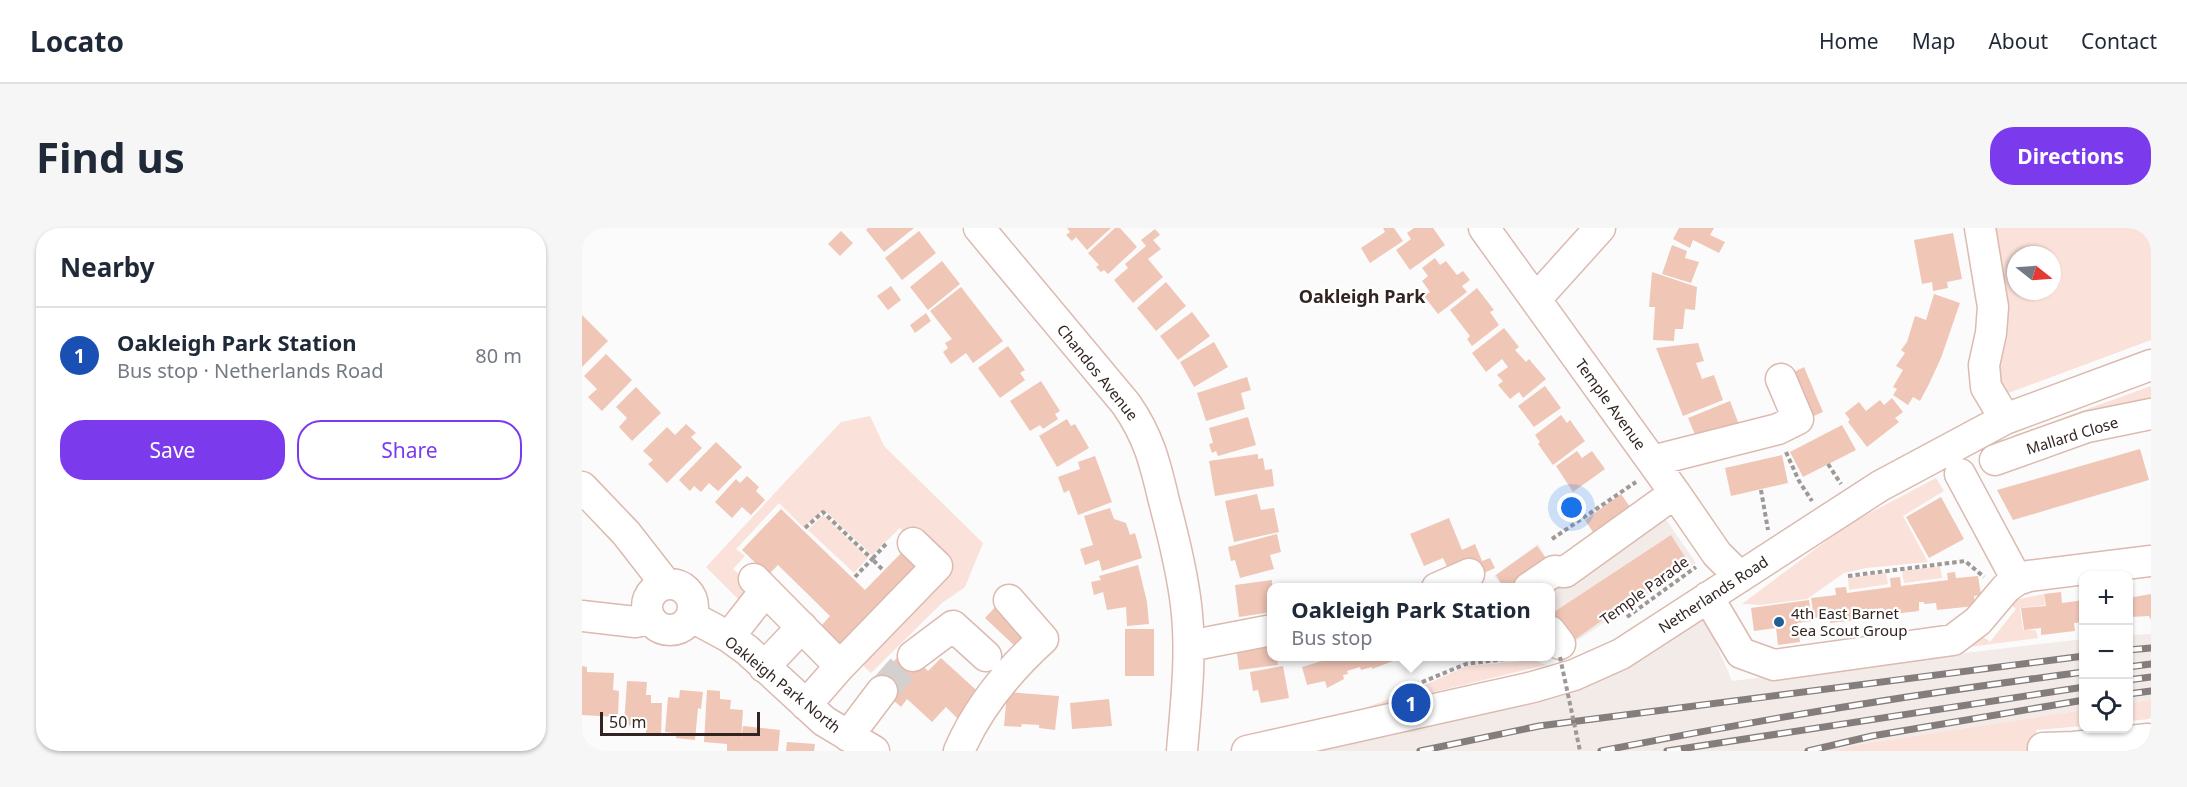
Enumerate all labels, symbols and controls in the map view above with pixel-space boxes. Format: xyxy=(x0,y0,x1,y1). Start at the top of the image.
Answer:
text: Locato xyxy=(30,22,124,60)
text: Home xyxy=(1819,27,1879,55)
text: Map xyxy=(1912,27,1955,55)
text: About xyxy=(1988,27,2048,55)
text: Contact xyxy=(2081,27,2157,55)
button: Directions xyxy=(1990,127,2151,185)
text: Find us xyxy=(36,128,185,185)
north arrow xyxy=(2007,246,2061,300)
text: Nearby xyxy=(60,249,155,285)
district label: Oakleigh Park xyxy=(1299,284,1426,308)
street label: Chandos Avenue xyxy=(1053,320,1143,424)
text: Oakleigh Park Station xyxy=(117,327,356,357)
text: 1 xyxy=(74,342,85,369)
text: 80 m xyxy=(475,342,522,369)
street label: Temple Avenue xyxy=(1571,354,1651,454)
text: Bus stop · Netherlands Road xyxy=(117,357,384,384)
street label: Mallard Close xyxy=(2024,412,2120,458)
button: Save xyxy=(60,420,285,480)
button: Share xyxy=(297,420,522,480)
your location xyxy=(1557,493,1586,522)
street label: Temple Parade xyxy=(1596,551,1692,629)
street label: Netherlands Road xyxy=(1654,551,1772,637)
map controls xyxy=(2079,571,2133,733)
button: + xyxy=(2079,571,2133,625)
popup xyxy=(1267,583,1555,661)
text: Oakleigh Park Station xyxy=(1291,594,1531,624)
place label: 4th East Barnet Sea Scout Group xyxy=(1791,603,1908,640)
marker: 4th East Barnet Sea Scout Group xyxy=(1772,615,1786,629)
text: Bus stop xyxy=(1291,624,1373,651)
button: − xyxy=(2079,625,2133,679)
street label: Oakleigh Park North xyxy=(721,631,845,737)
button: locate xyxy=(2079,679,2133,733)
pin: 1 xyxy=(1392,680,1430,726)
scale bar xyxy=(600,709,760,736)
text: 50 m xyxy=(609,711,646,733)

